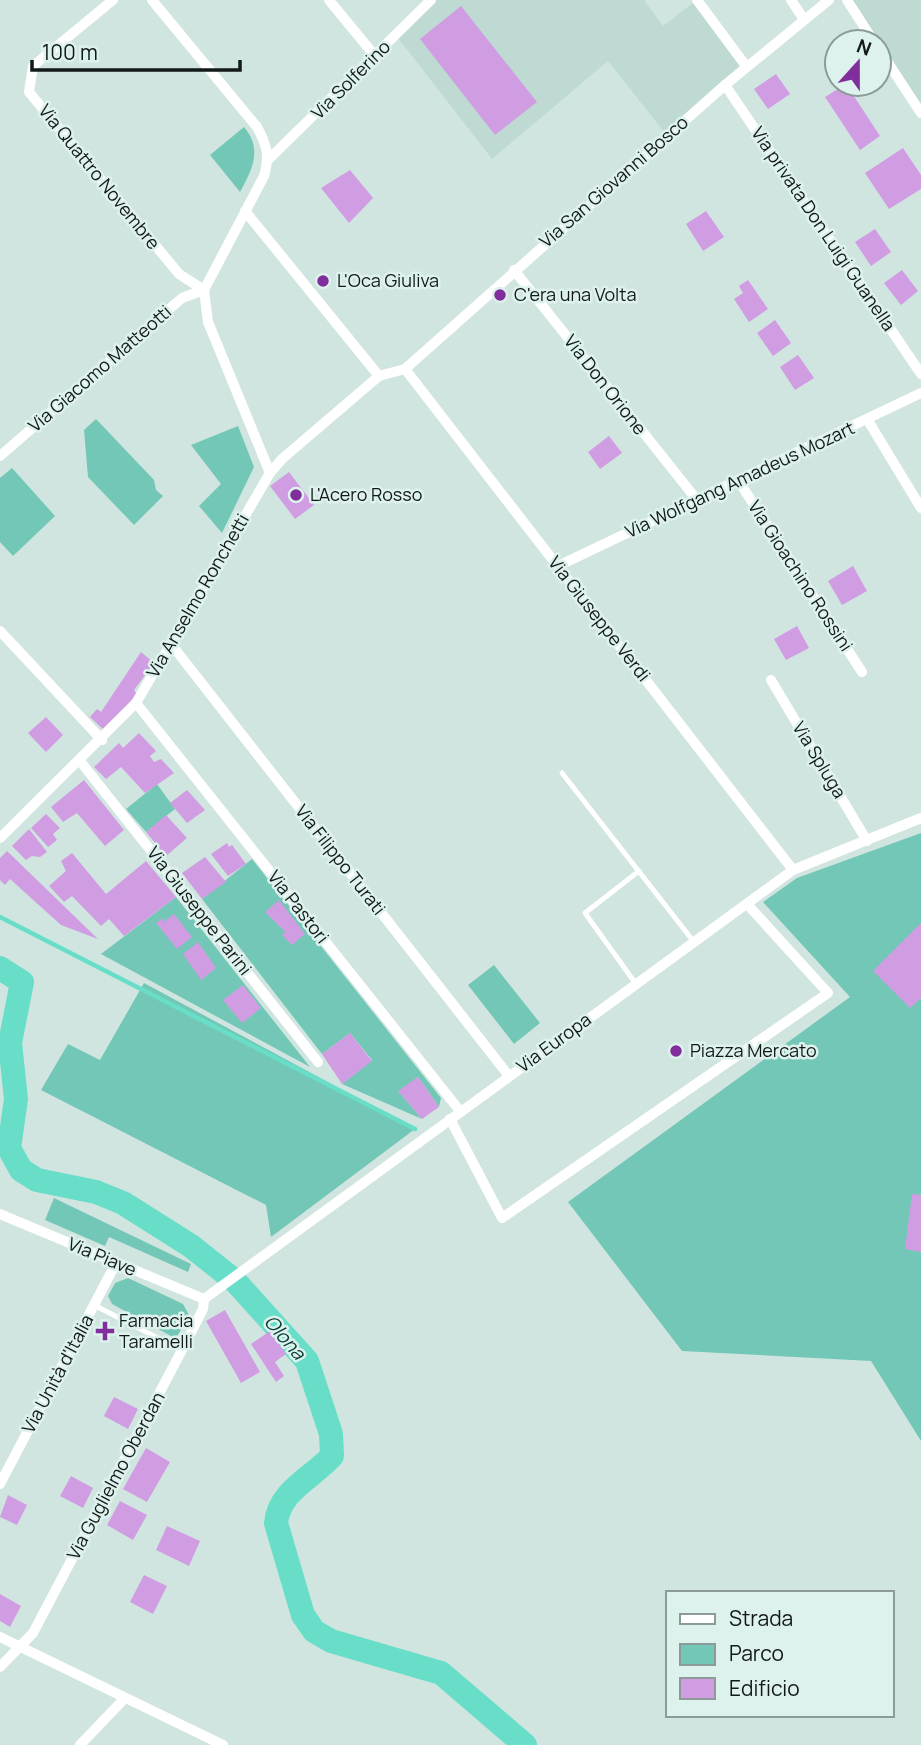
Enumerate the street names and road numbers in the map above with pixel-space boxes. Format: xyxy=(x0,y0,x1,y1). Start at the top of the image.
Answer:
street label: Via Solferino xyxy=(305,34,395,124)
street label: Via Quattro Novembre xyxy=(34,99,166,254)
street label: Via San Giovanni Bosco xyxy=(534,110,693,253)
street label: Via privata Don Luigi Guanella xyxy=(746,122,901,335)
street label: Via Giacomo Matteotti xyxy=(23,299,176,437)
street label: Via Don Orione xyxy=(559,329,652,439)
street label: Via Wolfgang Amadeus Mozart xyxy=(621,415,858,543)
street label: Via Gioachino Rossini xyxy=(743,495,859,656)
street label: Via Anselmo Ronchetti xyxy=(140,509,254,682)
street label: Via Giuseppe Verdi xyxy=(543,551,656,686)
street label: Via Spluga xyxy=(788,717,852,802)
street label: Via Filippo Turati xyxy=(290,799,391,919)
street label: Via Giuseppe Parini xyxy=(142,841,258,980)
street label: Via Pastori xyxy=(263,865,335,948)
street label: Via Europa xyxy=(511,1007,596,1077)
street label: Via Piave xyxy=(64,1231,140,1281)
street label: Via Unità d'Italia xyxy=(16,1310,98,1437)
street label: Via Guglielmo Oberdan xyxy=(61,1387,170,1564)

